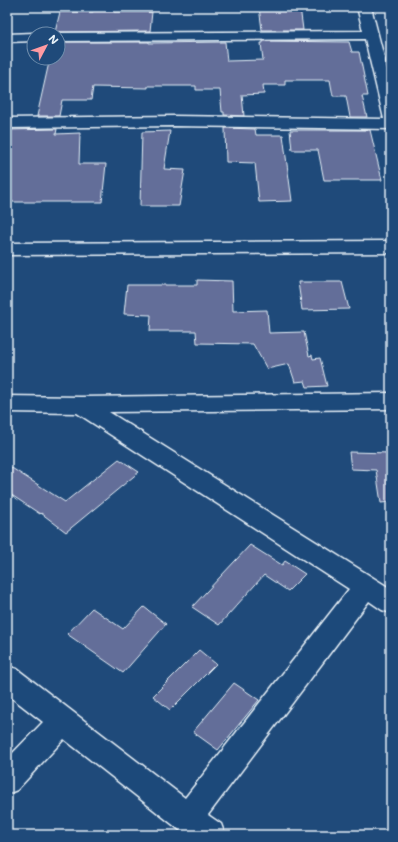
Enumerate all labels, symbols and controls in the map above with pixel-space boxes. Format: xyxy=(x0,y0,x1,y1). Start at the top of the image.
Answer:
north arrow xyxy=(26,26,66,66)
text: N xyxy=(46,31,62,47)

